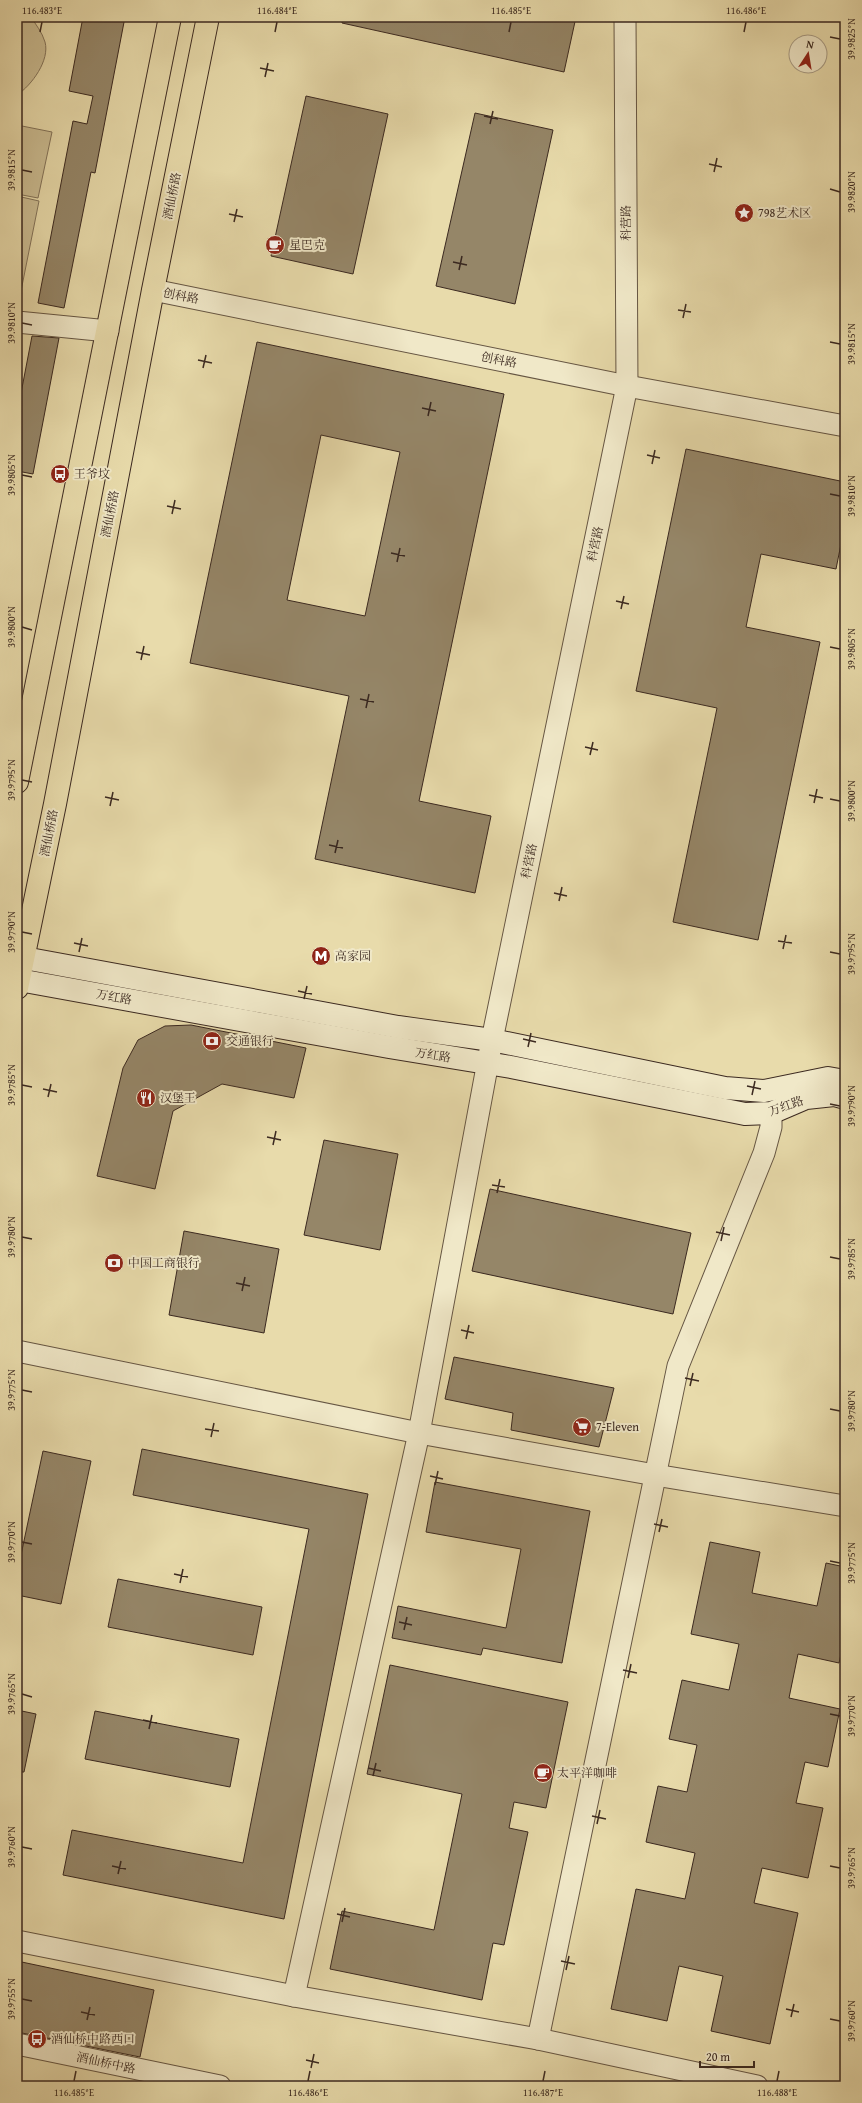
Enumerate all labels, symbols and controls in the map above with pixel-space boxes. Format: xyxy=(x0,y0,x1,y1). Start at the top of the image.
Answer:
text: 116.483°E xyxy=(22,3,62,18)
text: 116.484°E xyxy=(257,3,297,18)
text: 116.485°E xyxy=(491,3,531,18)
text: 116.486°E xyxy=(726,3,766,18)
text: 39.9825°N xyxy=(844,18,859,60)
north arrow xyxy=(788,34,828,74)
text: N xyxy=(805,36,816,53)
text: 39.9815°N xyxy=(4,149,19,191)
street label: 酒仙桥路 xyxy=(159,171,184,221)
text: 39.9820°N xyxy=(844,171,859,213)
place icon: 798艺术区 xyxy=(733,202,755,224)
place label: 798艺术区 xyxy=(758,204,811,221)
street label: 科营路 xyxy=(617,205,634,241)
cafe icon: 星巴克 xyxy=(264,234,286,256)
place label: 星巴克 xyxy=(289,236,325,253)
street label: 创科路 xyxy=(162,284,200,307)
text: 39.9810°N xyxy=(4,302,19,344)
text: 39.9815°N xyxy=(844,323,859,365)
street label: 创科路 xyxy=(480,348,518,371)
text: 39.9805°N xyxy=(4,454,19,496)
bus stop icon: 王爷坟 xyxy=(49,463,71,485)
place label: 王爷坟 xyxy=(74,465,110,482)
text: 39.9810°N xyxy=(844,475,859,517)
street label: 酒仙桥路 xyxy=(97,489,122,539)
street label: 科营路 xyxy=(582,525,607,563)
text: 39.9800°N xyxy=(4,606,19,648)
text: 39.9805°N xyxy=(844,628,859,670)
text: 39.9795°N xyxy=(4,759,19,801)
text: 39.9800°N xyxy=(844,780,859,822)
street label: 酒仙桥路 xyxy=(36,808,61,858)
street label: 科营路 xyxy=(516,842,541,880)
text: 39.9790°N xyxy=(4,911,19,953)
text: 39.9795°N xyxy=(844,933,859,975)
metro station icon: 高家园 xyxy=(310,945,332,967)
place label: 高家园 xyxy=(335,947,371,964)
street label: 万红路 xyxy=(95,985,133,1008)
bank icon: 交通银行 xyxy=(201,1030,223,1052)
place label: 交通银行 xyxy=(226,1032,274,1049)
street label: 万红路 xyxy=(414,1043,452,1066)
text: 39.9785°N xyxy=(4,1064,19,1106)
text: 39.9790°N xyxy=(844,1085,859,1127)
restaurant icon: 汉堡王 xyxy=(135,1087,157,1109)
place label: 汉堡王 xyxy=(160,1089,196,1106)
street label: 万红路 xyxy=(766,1092,806,1119)
text: 39.9780°N xyxy=(4,1216,19,1258)
text: 39.9785°N xyxy=(844,1238,859,1280)
bank icon: 中国工商银行 xyxy=(103,1252,125,1274)
place label: 中国工商银行 xyxy=(128,1254,200,1271)
text: 39.9775°N xyxy=(4,1369,19,1411)
text: 39.9780°N xyxy=(844,1390,859,1432)
supermarket icon: 7-Eleven xyxy=(571,1416,593,1438)
place label: 7-Eleven xyxy=(596,1418,639,1435)
text: 39.9770°N xyxy=(4,1521,19,1563)
text: 39.9775°N xyxy=(844,1542,859,1584)
text: 39.9765°N xyxy=(4,1673,19,1715)
text: 39.9770°N xyxy=(844,1695,859,1737)
cafe icon: 太平洋咖啡 xyxy=(532,1762,554,1784)
place label: 太平洋咖啡 xyxy=(557,1764,617,1781)
text: 39.9760°N xyxy=(4,1826,19,1868)
text: 39.9765°N xyxy=(844,1847,859,1889)
text: 39.9755°N xyxy=(4,1978,19,2020)
text: 39.9760°N xyxy=(844,2000,859,2042)
bus stop icon: 酒仙桥中路西口 xyxy=(26,2028,48,2050)
place label: 酒仙桥中路西口 xyxy=(51,2030,135,2047)
scale bar xyxy=(700,2043,754,2069)
street label: 酒仙桥中路 xyxy=(75,2048,137,2077)
text: 20 m xyxy=(706,2048,730,2065)
text: 116.485°E xyxy=(54,2085,94,2100)
text: 116.486°E xyxy=(288,2085,328,2100)
text: 116.487°E xyxy=(523,2085,563,2100)
text: 116.488°E xyxy=(757,2085,797,2100)

